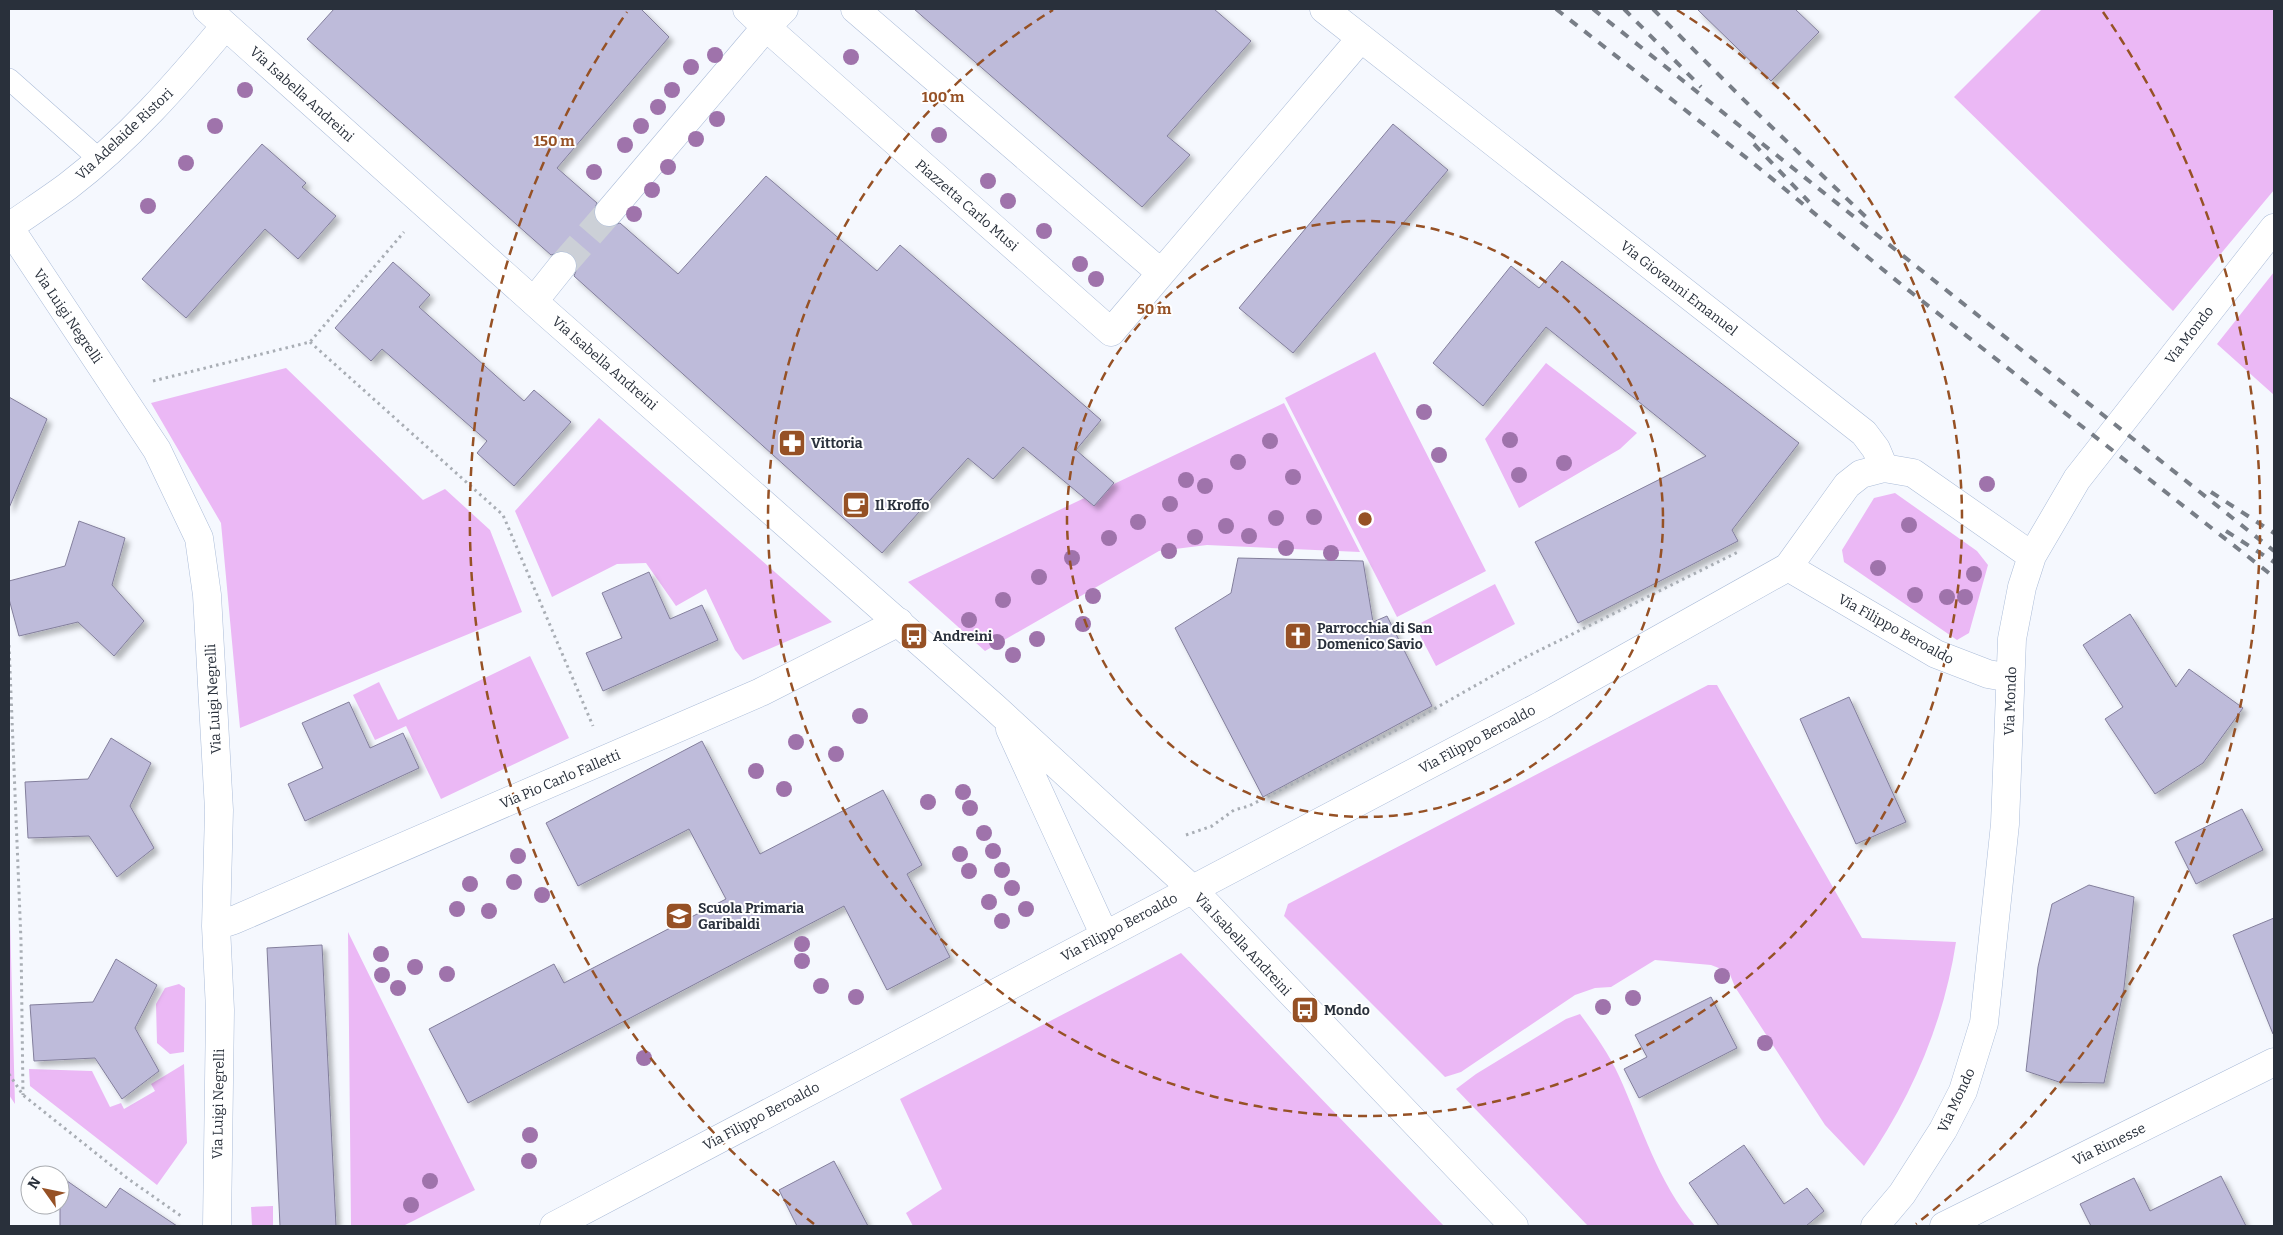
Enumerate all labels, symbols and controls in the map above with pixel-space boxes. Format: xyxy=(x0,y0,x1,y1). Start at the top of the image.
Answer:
street label: Via Isabella Andreini xyxy=(246,43,357,146)
street label: Via Adelaide Ristori xyxy=(72,85,176,184)
text: 100 m xyxy=(922,88,965,106)
text: 150 m xyxy=(533,132,575,150)
street label: Piazzetta Carlo Musi xyxy=(912,156,1022,255)
street label: Via Giovanni Emanuel xyxy=(1617,237,1741,339)
street label: Via Luigi Negrelli xyxy=(30,266,105,367)
text: 50 m xyxy=(1137,300,1172,318)
street label: Via Mondo xyxy=(2161,303,2217,368)
street label: Via Isabella Andreini xyxy=(548,313,661,414)
pharmacy icon: Vittoria xyxy=(777,428,807,458)
place label: Vittoria xyxy=(811,435,863,452)
cafe icon: Il Kroffo xyxy=(841,490,871,520)
place label: Il Kroffo xyxy=(875,497,929,514)
centre of rings xyxy=(1356,510,1374,528)
street label: Via Filippo Beroaldo xyxy=(1835,591,1957,668)
place label: Parrocchia di San Domenico Savio xyxy=(1317,620,1432,653)
bus stop icon: Andreini xyxy=(899,621,929,651)
church icon: Parrocchia di San Domenico Savio xyxy=(1283,621,1313,651)
place label: Andreini xyxy=(933,628,993,645)
street label: Via Luigi Negrelli xyxy=(202,643,225,755)
street label: Via Mondo xyxy=(2001,666,2020,736)
street label: Via Filippo Beroaldo xyxy=(1416,702,1538,777)
street label: Via Pio Carlo Falletti xyxy=(497,746,623,813)
street label: Via Isabella Andreini xyxy=(1191,889,1295,999)
street label: Via Filippo Beroaldo xyxy=(1058,890,1180,965)
place label: Scuola Primaria Garibaldi xyxy=(698,900,804,933)
school or university icon: Scuola Primaria Garibaldi xyxy=(664,901,694,931)
bus stop icon: Mondo xyxy=(1290,995,1320,1025)
place label: Mondo xyxy=(1324,1002,1370,1019)
street label: Via Luigi Negrelli xyxy=(209,1049,228,1159)
street label: Via Mondo xyxy=(1934,1065,1979,1135)
street label: Via Filippo Beroaldo xyxy=(700,1079,822,1154)
street label: Via Rimesse xyxy=(2070,1120,2148,1169)
north arrow xyxy=(20,1165,70,1215)
text: N xyxy=(24,1174,45,1192)

